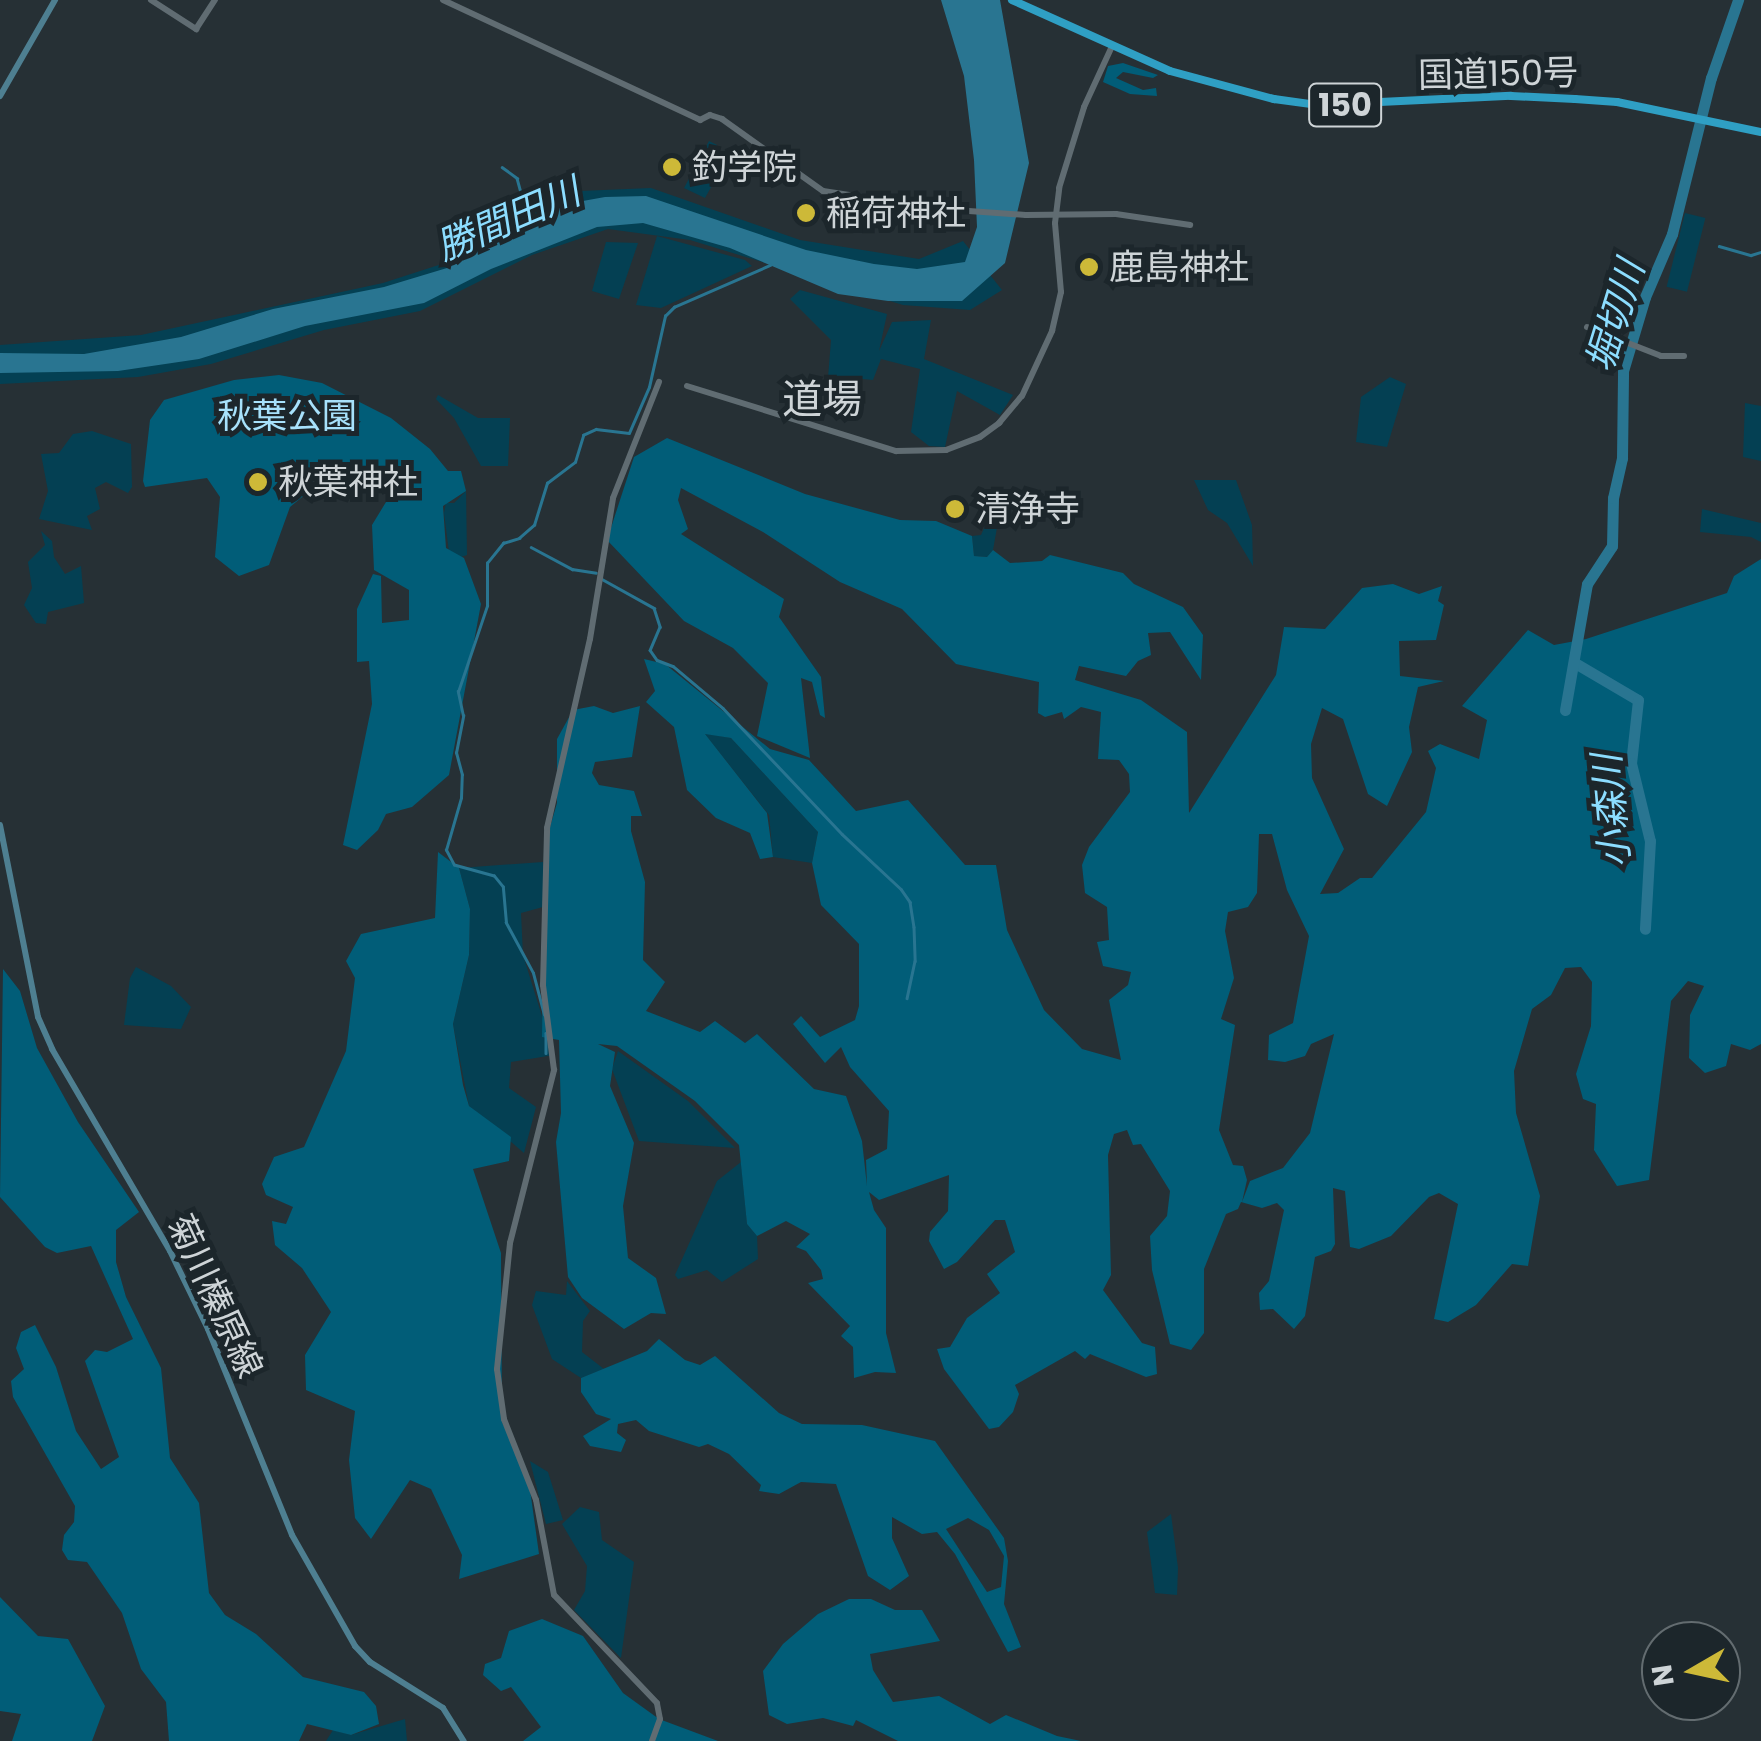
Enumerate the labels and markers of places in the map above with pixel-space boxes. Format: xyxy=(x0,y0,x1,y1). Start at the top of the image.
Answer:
place label: 釣学院 xyxy=(692,146,797,188)
marker: 釣学院 xyxy=(661,156,683,178)
place label: 稲荷神社 xyxy=(826,192,966,234)
marker: 稲荷神社 xyxy=(795,202,817,224)
place label: 鹿島神社 xyxy=(1109,246,1249,288)
marker: 鹿島神社 xyxy=(1078,256,1100,278)
place label: 秋葉神社 xyxy=(278,461,418,503)
marker: 秋葉神社 xyxy=(247,471,269,493)
place label: 清浄寺 xyxy=(975,488,1080,530)
marker: 清浄寺 xyxy=(944,498,966,520)

